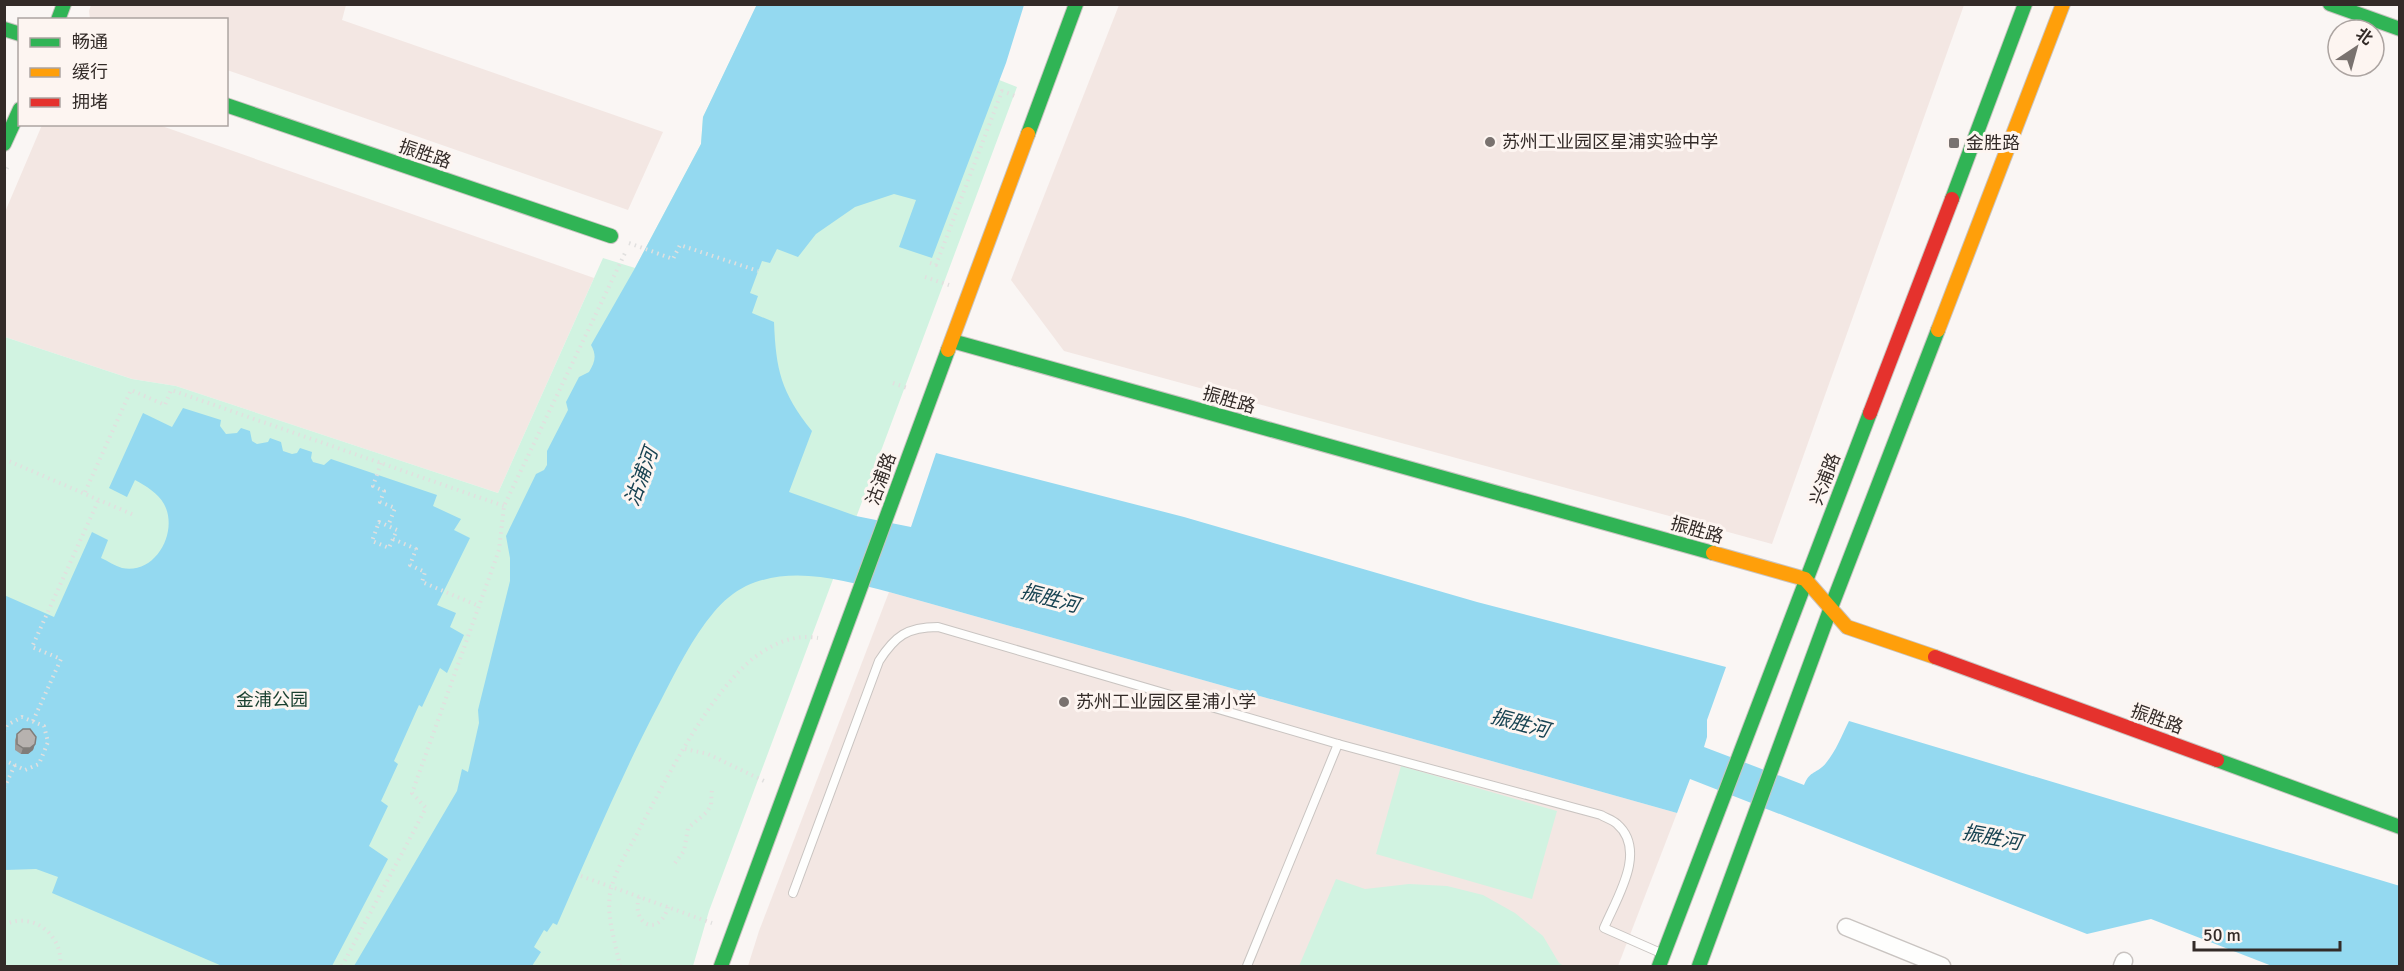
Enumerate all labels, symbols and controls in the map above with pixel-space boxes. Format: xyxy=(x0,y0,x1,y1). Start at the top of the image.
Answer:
legend xyxy=(18,18,228,126)
north arrow xyxy=(2326,18,2386,78)
text: 北 xyxy=(2352,24,2377,49)
text: 畅通 xyxy=(72,31,108,53)
text: 缓行 xyxy=(72,61,108,83)
text: 拥堵 xyxy=(72,91,108,113)
place label: 苏州工业园区星浦实验中学 xyxy=(1502,131,1718,153)
place label: 金胜路 xyxy=(1966,132,2020,154)
street label: 振胜路 xyxy=(396,135,454,173)
marker: 苏州工业园区星浦实验中学 xyxy=(1483,135,1497,149)
marker: 金胜路 xyxy=(1947,136,1961,150)
street label: 振胜路 xyxy=(1200,382,1258,418)
water label: 沽浦河 xyxy=(619,441,665,510)
street label: 沽浦路 xyxy=(861,450,901,508)
street label: 兴浦路 xyxy=(1805,450,1845,508)
street label: 振胜路 xyxy=(1668,512,1726,548)
water label: 振胜河 xyxy=(1018,579,1086,619)
park label: 金浦公园 xyxy=(236,689,308,711)
place label: 苏州工业园区星浦小学 xyxy=(1076,691,1256,713)
marker: 苏州工业园区星浦小学 xyxy=(1057,695,1071,709)
street label: 振胜路 xyxy=(2128,699,2186,739)
water label: 振胜河 xyxy=(1488,704,1556,744)
water label: 振胜河 xyxy=(1960,819,2028,856)
scale bar xyxy=(2194,914,2340,952)
text: 50 m xyxy=(2203,924,2241,946)

